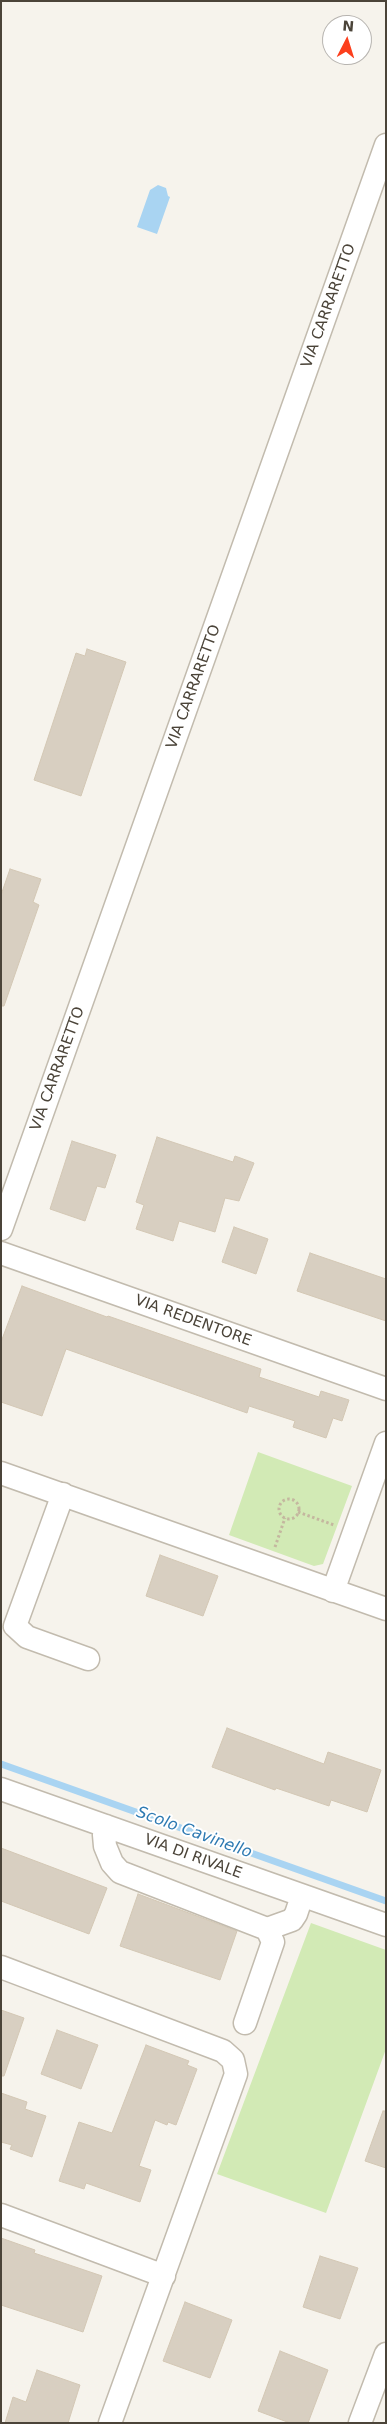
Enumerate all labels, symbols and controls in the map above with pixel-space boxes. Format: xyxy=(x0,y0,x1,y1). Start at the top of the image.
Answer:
north arrow xyxy=(322,15,372,65)
text: N xyxy=(342,18,355,35)
street label: VIA CARRARETTO xyxy=(298,242,360,370)
street label: VIA CARRARETTO xyxy=(163,623,225,751)
street label: VIA CARRARETTO xyxy=(27,1005,89,1133)
street label: VIA REDENTORE xyxy=(132,1292,254,1350)
water label: Scolo Cavinello xyxy=(134,1803,254,1863)
street label: VIA DI RIVALE xyxy=(142,1831,244,1883)

